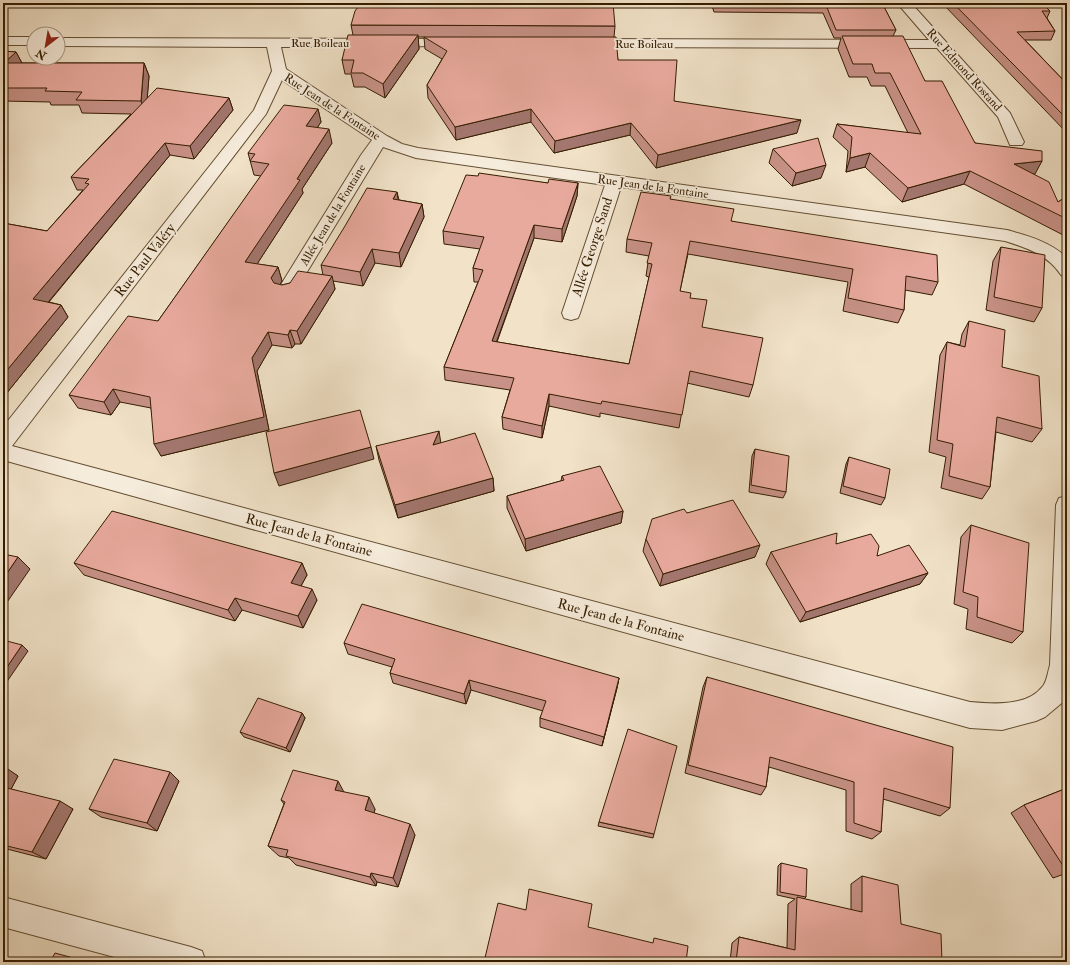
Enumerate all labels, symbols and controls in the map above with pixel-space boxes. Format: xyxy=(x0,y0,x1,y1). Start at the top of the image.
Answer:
north arrow xyxy=(26,26,66,66)
street label: Rue Edmond Rostand xyxy=(923,26,1005,114)
street label: Rue Boileau xyxy=(291,36,349,51)
street label: Rue Boileau xyxy=(615,37,673,52)
text: N xyxy=(33,45,50,63)
street label: Rue Jean de la Fontaine xyxy=(281,70,383,144)
street label: Allée Jean de la Fontaine xyxy=(296,161,369,269)
street label: Rue Jean de la Fontaine xyxy=(597,172,709,202)
street label: Allée George Sand xyxy=(568,195,616,300)
street label: Rue Paul Valéry xyxy=(111,219,180,301)
street label: Rue Jean de la Fontaine xyxy=(244,510,374,560)
street label: Rue Jean de la Fontaine xyxy=(556,595,686,645)

